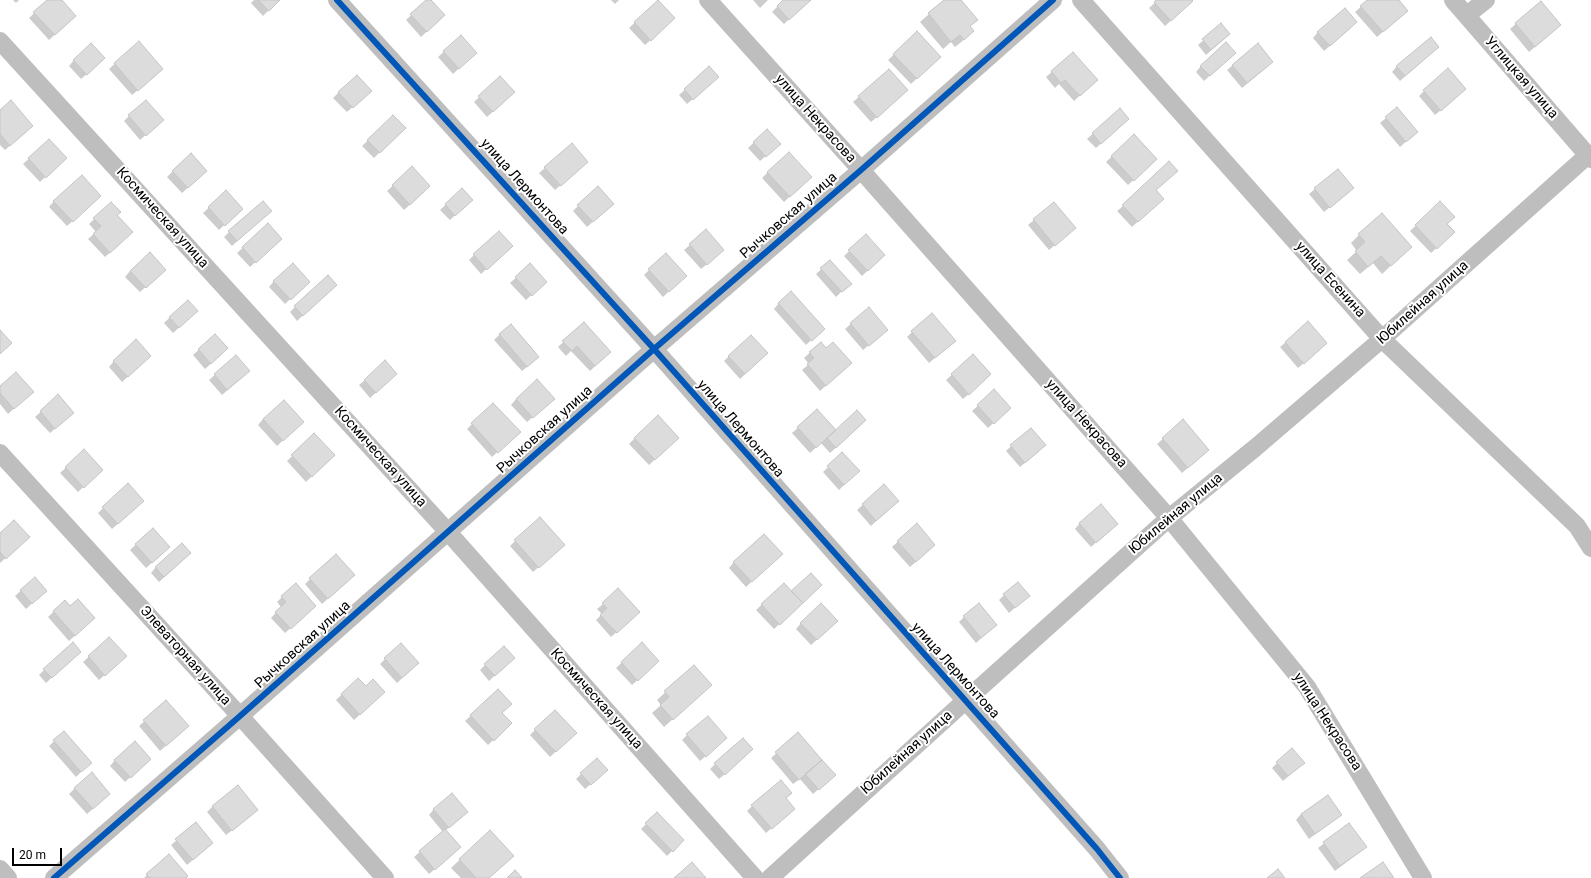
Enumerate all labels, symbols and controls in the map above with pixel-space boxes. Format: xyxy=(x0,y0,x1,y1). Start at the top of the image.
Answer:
street label: Углицкая улица xyxy=(1481,34,1561,122)
street label: улица Некрасова xyxy=(771,71,859,167)
street label: улица Лермонтова xyxy=(476,135,572,239)
street label: Космическая улица xyxy=(112,164,212,272)
street label: Рычковская улица xyxy=(737,169,841,263)
street label: улица Есенина xyxy=(1292,239,1368,321)
street label: Юбилейная улица xyxy=(1374,258,1472,348)
street label: улица Некрасова xyxy=(1042,376,1130,472)
street label: улица Лермонтова xyxy=(693,377,787,481)
street label: Рычковская улица xyxy=(494,383,596,477)
street label: Космическая улица xyxy=(330,403,430,511)
street label: Юбилейная улица xyxy=(1126,470,1226,558)
street label: Рычковская улица xyxy=(252,598,354,692)
street label: Элеваторная улица xyxy=(136,603,234,709)
street label: улица Лермонтова xyxy=(907,619,1003,723)
street label: Космическая улица xyxy=(546,645,646,753)
street label: улица Некрасова xyxy=(1289,670,1365,774)
street label: Юбилейная улица xyxy=(858,708,956,798)
scale bar xyxy=(14,840,64,866)
text: 20 m xyxy=(19,848,46,862)

